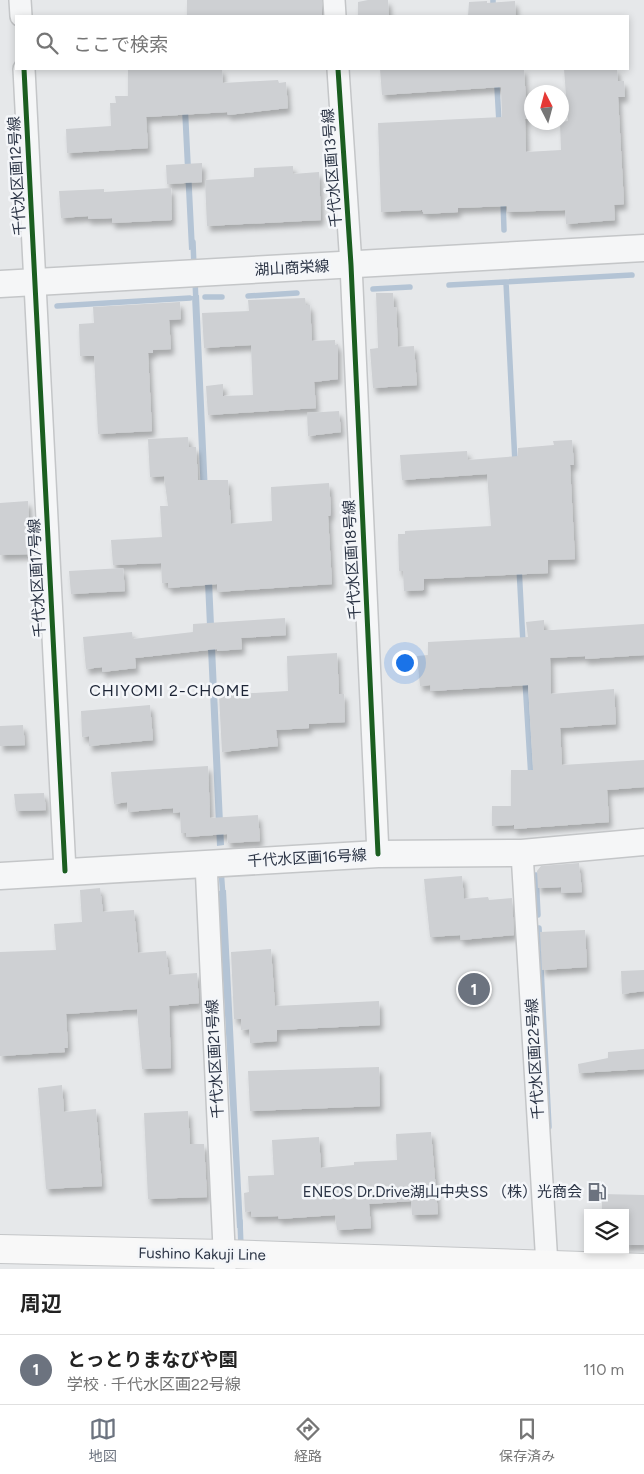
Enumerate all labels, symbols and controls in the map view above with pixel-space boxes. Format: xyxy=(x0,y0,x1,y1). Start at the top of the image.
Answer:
search box xyxy=(15,15,629,70)
icon: search xyxy=(33,29,61,57)
text: ここで検索 xyxy=(73,33,168,56)
north arrow xyxy=(524,85,569,130)
street label: 千代水区画13号線 xyxy=(319,108,345,228)
street label: 千代水区画12号線 xyxy=(5,116,29,236)
street label: 湖山商栄線 xyxy=(254,257,330,279)
street label: 千代水区画18号線 xyxy=(340,499,364,621)
street label: 千代水区画17号線 xyxy=(25,518,49,638)
your location xyxy=(392,650,418,676)
district label: CHIYOMI 2-CHOME xyxy=(89,681,251,700)
street label: 千代水区画16号線 xyxy=(247,846,367,870)
pin: 1 xyxy=(458,970,490,1008)
street label: 千代水区画22号線 xyxy=(523,998,547,1120)
street label: 千代水区画21号線 xyxy=(203,999,227,1119)
fuel station icon: ENEOS Dr.Drive湖山中央SS （株）光商会 xyxy=(586,1181,608,1203)
place label: ENEOS Dr.Drive湖山中央SS （株）光商会 xyxy=(303,1183,582,1201)
map controls xyxy=(584,1209,629,1254)
button: layers xyxy=(584,1209,629,1254)
street label: Fushino Kakuji Line xyxy=(138,1244,266,1264)
text: 周辺 xyxy=(20,1291,62,1316)
text: とっとりまなびや園 xyxy=(67,1348,237,1371)
text: 1 xyxy=(33,1360,39,1379)
text: 110 m xyxy=(583,1360,624,1379)
text: 学校 · 千代水区画22号線 xyxy=(67,1375,241,1394)
tab: 地図 xyxy=(89,1415,117,1465)
tab: 経路 xyxy=(294,1415,322,1465)
tab: 保存済み xyxy=(499,1415,555,1465)

